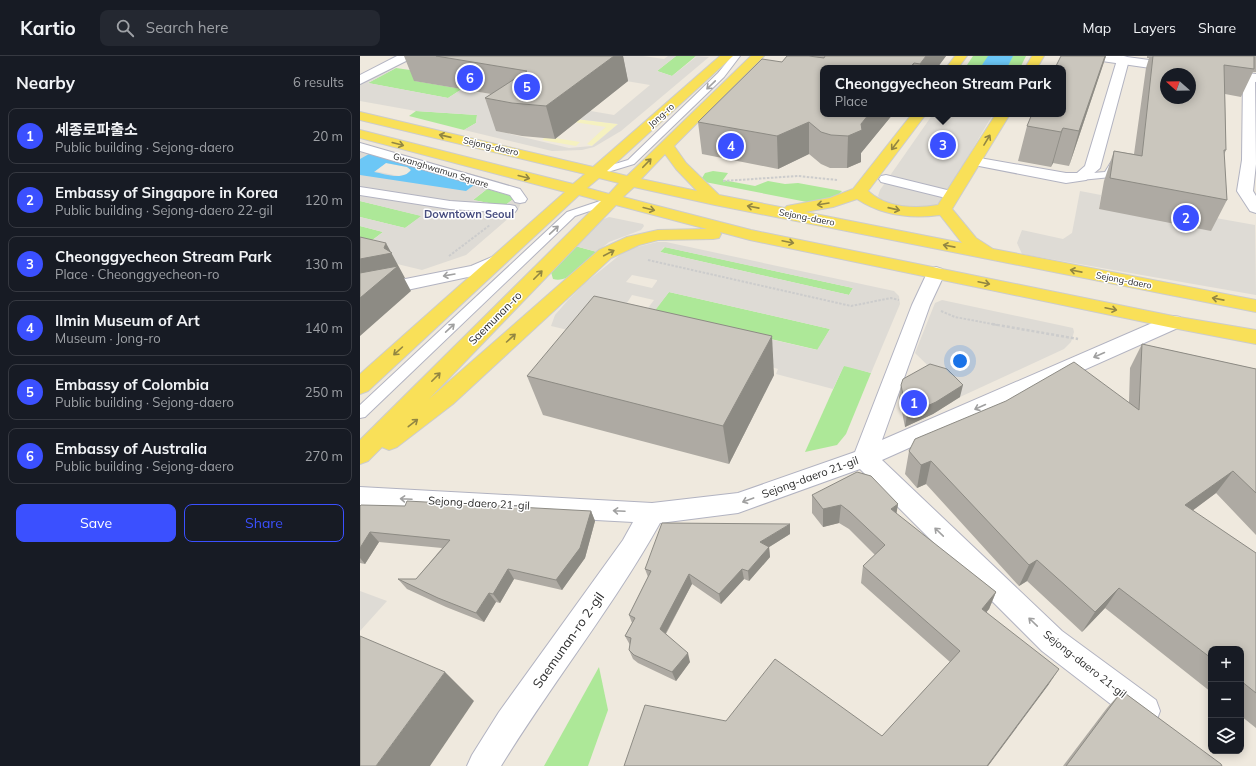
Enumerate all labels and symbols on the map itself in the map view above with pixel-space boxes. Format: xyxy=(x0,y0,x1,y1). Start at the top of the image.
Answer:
pin: 6 xyxy=(457,63,483,93)
north arrow xyxy=(1160,68,1196,104)
pin: 5 xyxy=(514,72,540,102)
one-way arrow xyxy=(706,81,716,90)
street label: Jong-ro xyxy=(646,101,676,129)
pin: 3 xyxy=(930,130,956,160)
pin: 4 xyxy=(718,131,744,161)
one-way arrow xyxy=(439,132,452,139)
street label: Sejong-daero xyxy=(462,134,520,158)
one-way arrow xyxy=(983,134,991,146)
one-way arrow xyxy=(891,140,900,151)
one-way arrow xyxy=(391,141,404,148)
street label: Gwanghwamun Square xyxy=(392,150,490,190)
one-way arrow xyxy=(642,158,652,168)
one-way arrow xyxy=(517,174,530,181)
one-way arrow xyxy=(817,201,830,209)
one-way arrow xyxy=(747,203,760,211)
pin: 2 xyxy=(1173,203,1199,233)
one-way arrow xyxy=(887,205,900,213)
one-way arrow xyxy=(643,206,656,214)
street label: Sejong-daero xyxy=(778,206,836,228)
district label: Downtown Seoul xyxy=(424,207,514,221)
one-way arrow xyxy=(549,225,559,234)
one-way arrow xyxy=(781,239,794,247)
one-way arrow xyxy=(943,241,956,249)
one-way arrow xyxy=(603,249,615,256)
one-way arrow xyxy=(1070,266,1083,274)
street label: Sejong-daero xyxy=(1095,269,1153,291)
one-way arrow xyxy=(533,270,542,280)
one-way arrow xyxy=(443,271,456,279)
one-way arrow xyxy=(977,279,990,287)
street label: Saemunan-ro xyxy=(465,288,525,348)
one-way arrow xyxy=(1212,294,1225,302)
one-way arrow xyxy=(1104,306,1117,314)
one-way arrow xyxy=(444,324,455,333)
one-way arrow xyxy=(506,333,516,343)
one-way arrow xyxy=(393,347,403,356)
your location xyxy=(950,351,970,371)
one-way arrow xyxy=(1093,351,1105,359)
one-way arrow xyxy=(432,372,441,382)
pin: 1 xyxy=(901,388,927,418)
one-way arrow xyxy=(974,404,986,411)
one-way arrow xyxy=(407,419,418,427)
street label: Sejong-daero 21-gil xyxy=(760,453,860,501)
street label: Sejong-daero 21-gil xyxy=(428,493,530,513)
one-way arrow xyxy=(400,496,413,503)
one-way arrow xyxy=(743,496,755,504)
one-way arrow xyxy=(613,507,626,514)
one-way arrow xyxy=(934,527,945,536)
street label: Saemunan-ro 2-gil xyxy=(529,589,607,691)
one-way arrow xyxy=(1028,617,1038,627)
street label: Sejong-daero 21-gil xyxy=(1041,627,1129,701)

